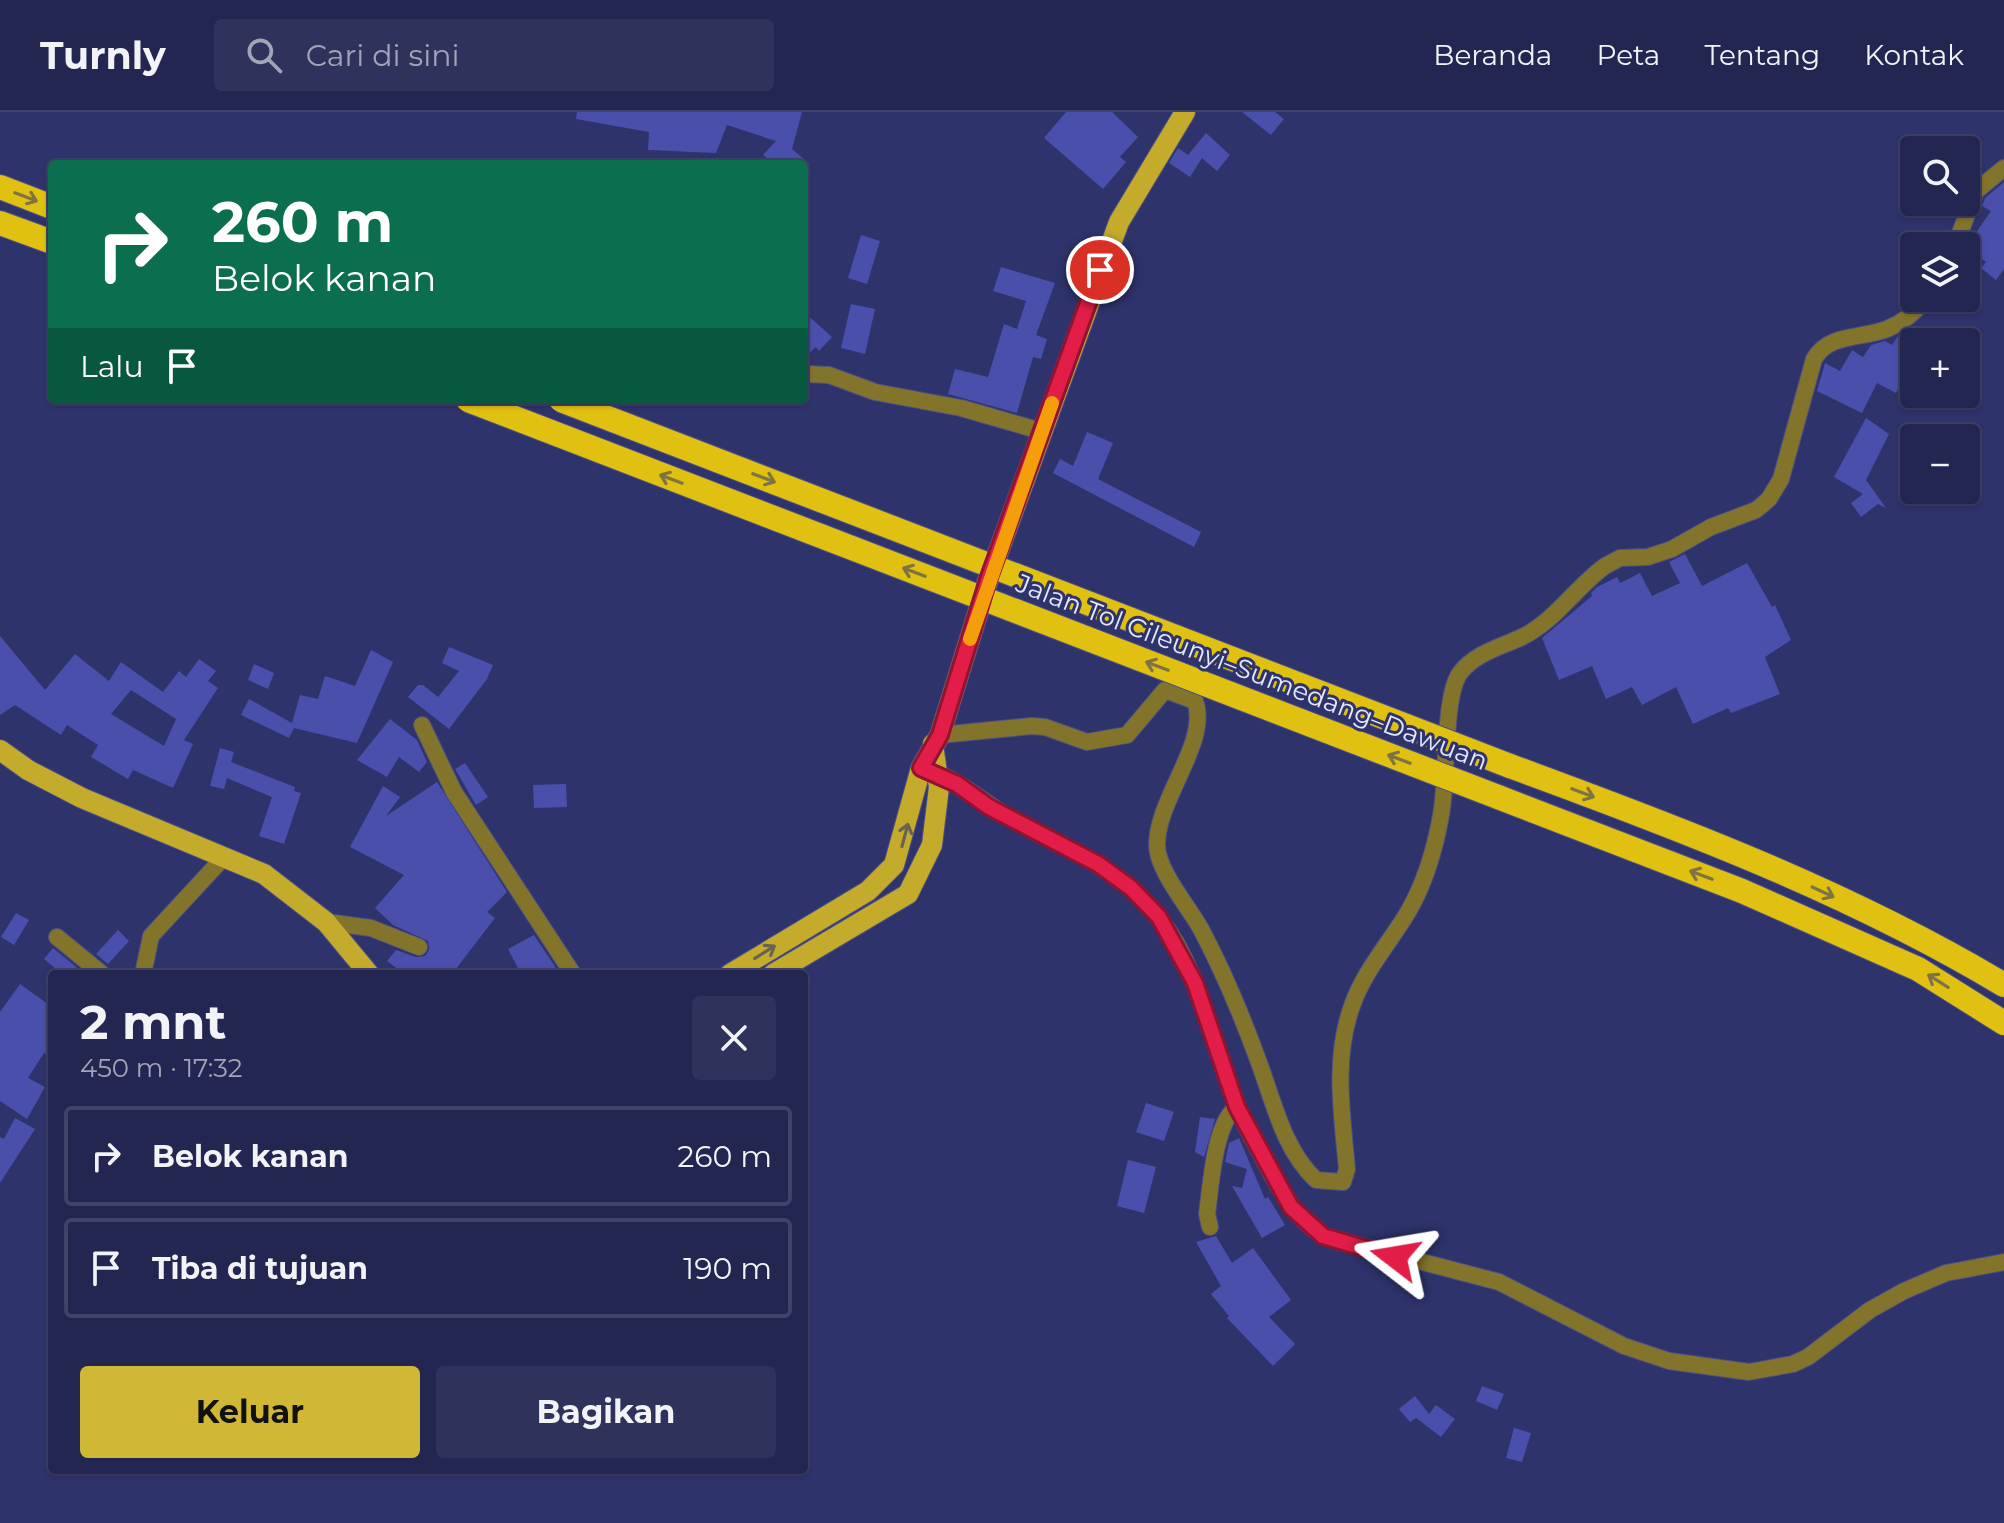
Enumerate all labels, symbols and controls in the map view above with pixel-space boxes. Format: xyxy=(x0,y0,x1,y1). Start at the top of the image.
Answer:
search box xyxy=(214,19,774,91)
text: Turnly xyxy=(40,32,166,79)
icon: search xyxy=(242,33,286,77)
text: Cari di sini xyxy=(306,37,460,74)
text: Beranda xyxy=(1433,38,1552,72)
text: Peta xyxy=(1596,38,1660,72)
text: Tentang xyxy=(1704,38,1820,72)
text: Kontak xyxy=(1864,38,1964,72)
map controls xyxy=(1900,136,1980,504)
button: search xyxy=(1900,136,1980,216)
text: 260 m xyxy=(212,188,393,256)
one-way arrow xyxy=(13,191,38,205)
icon: right xyxy=(80,192,184,296)
button: layers xyxy=(1900,232,1980,312)
pin xyxy=(1066,236,1134,304)
icon: arrive xyxy=(1078,248,1122,292)
text: Belok kanan xyxy=(212,256,436,300)
button: + xyxy=(1900,328,1980,408)
icon: arrive xyxy=(160,344,204,388)
text: Lalu xyxy=(80,348,144,385)
button: − xyxy=(1900,424,1980,504)
one-way arrow xyxy=(660,471,684,485)
one-way arrow xyxy=(751,472,776,486)
one-way arrow xyxy=(902,564,927,578)
street label: Jalan Tol Cileunyi–Sumedang–Dawuan xyxy=(1011,567,1492,777)
one-way arrow xyxy=(1145,658,1170,672)
one-way arrow xyxy=(1387,751,1412,765)
one-way arrow xyxy=(1570,787,1595,802)
one-way arrow xyxy=(898,823,913,849)
one-way arrow xyxy=(1689,867,1714,881)
one-way arrow xyxy=(1811,885,1835,900)
one-way arrow xyxy=(753,944,776,960)
one-way arrow xyxy=(1927,973,1950,989)
text: 2 mnt xyxy=(80,993,226,1051)
button: close xyxy=(692,996,776,1080)
text: 450 m · 17:32 xyxy=(80,1052,243,1084)
icon: right xyxy=(84,1134,128,1178)
text: Belok kanan xyxy=(152,1138,349,1175)
text: 260 m xyxy=(677,1138,772,1175)
position arrow xyxy=(1353,1215,1437,1299)
icon: arrive xyxy=(84,1246,128,1290)
text: Tiba di tujuan xyxy=(152,1250,368,1287)
text: 190 m xyxy=(683,1250,772,1287)
button: Keluar xyxy=(80,1366,420,1458)
button: Bagikan xyxy=(436,1366,776,1458)

